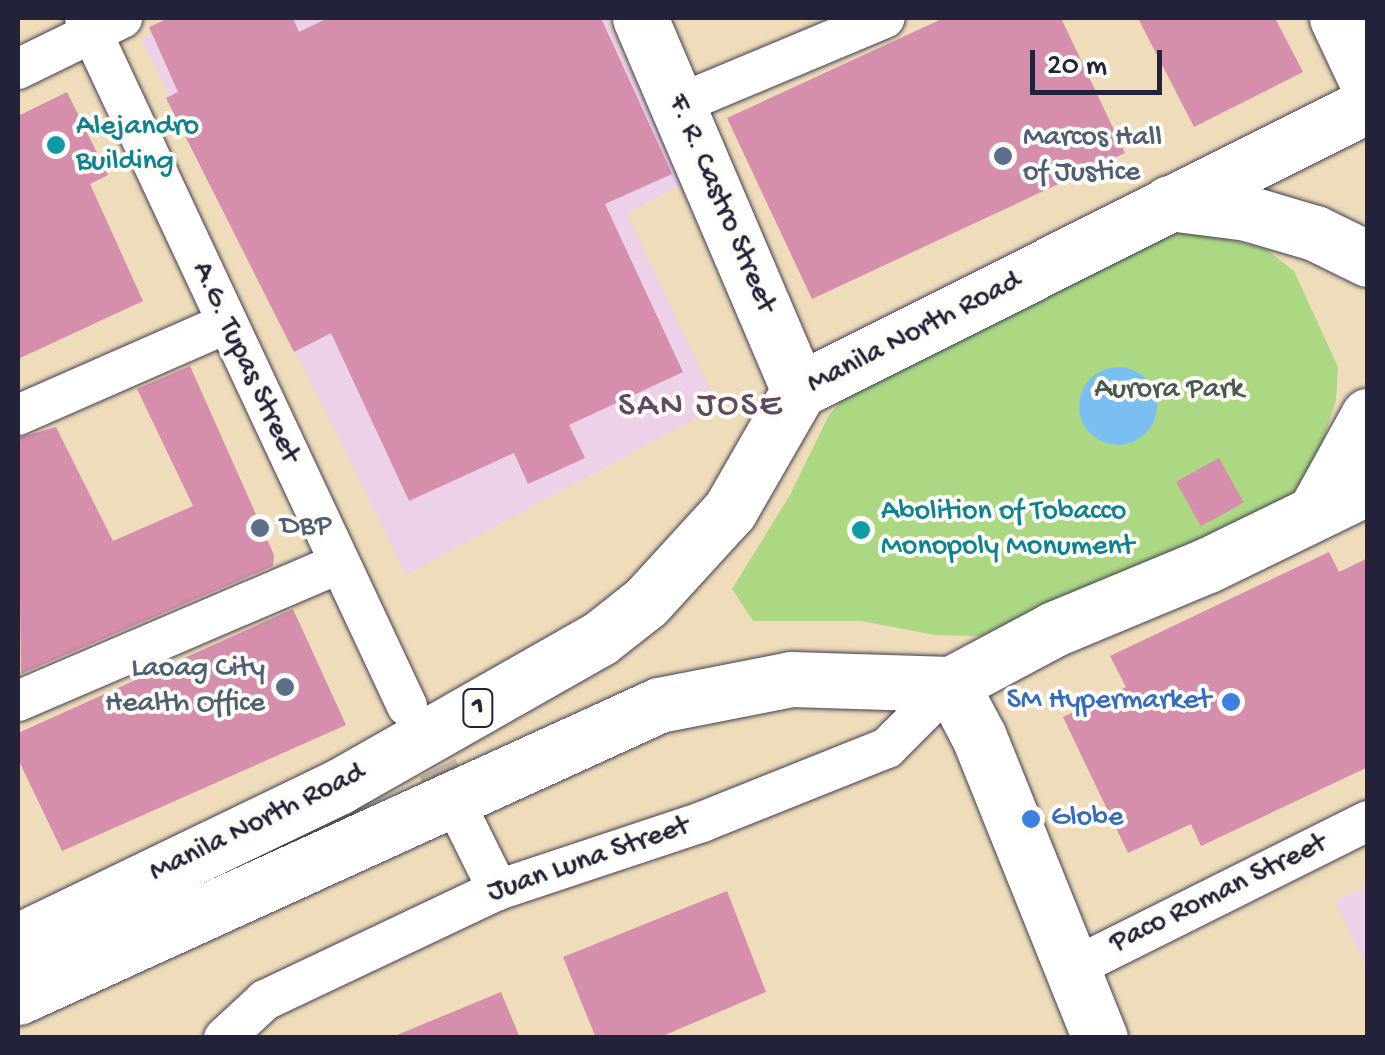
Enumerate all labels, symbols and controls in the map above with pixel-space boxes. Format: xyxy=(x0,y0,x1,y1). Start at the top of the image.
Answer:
scale bar xyxy=(1035,30,1168,92)
text: 20 m xyxy=(1047,50,1107,85)
street label: F. R. Castro Street xyxy=(658,89,782,319)
place label: Alejandro Building xyxy=(76,110,199,180)
place label: Marcos Hall of Justice xyxy=(1023,121,1162,192)
marker: Alejandro Building xyxy=(45,134,67,156)
marker: Marcos Hall of Justice xyxy=(992,145,1014,167)
street label: A.G. Tupas Street xyxy=(182,257,306,469)
street label: Manila North Road xyxy=(802,265,1028,403)
park label: Aurora Park xyxy=(1094,373,1244,409)
district label: SAN JOSE xyxy=(618,386,784,428)
place label: Abolition of Tobacco Monopoly Monument xyxy=(881,495,1134,566)
place label: DBP xyxy=(280,510,331,546)
marker: DBP xyxy=(249,517,271,539)
marker: Abolition of Tobacco Monopoly Monument xyxy=(850,519,872,541)
place label: Laoag City Health Office xyxy=(105,652,265,722)
marker: Laoag City Health Office xyxy=(274,676,296,698)
place label: SM Hypermarket xyxy=(1007,684,1211,720)
road number: 1 xyxy=(460,685,496,731)
marker: SM Hypermarket xyxy=(1220,691,1242,713)
street label: Manila North Road xyxy=(144,756,372,892)
place label: Globe xyxy=(1051,801,1123,837)
marker: Globe xyxy=(1020,808,1042,830)
street label: Juan Luna Street xyxy=(483,810,695,912)
street label: Paco Roman Street xyxy=(1105,827,1333,963)

